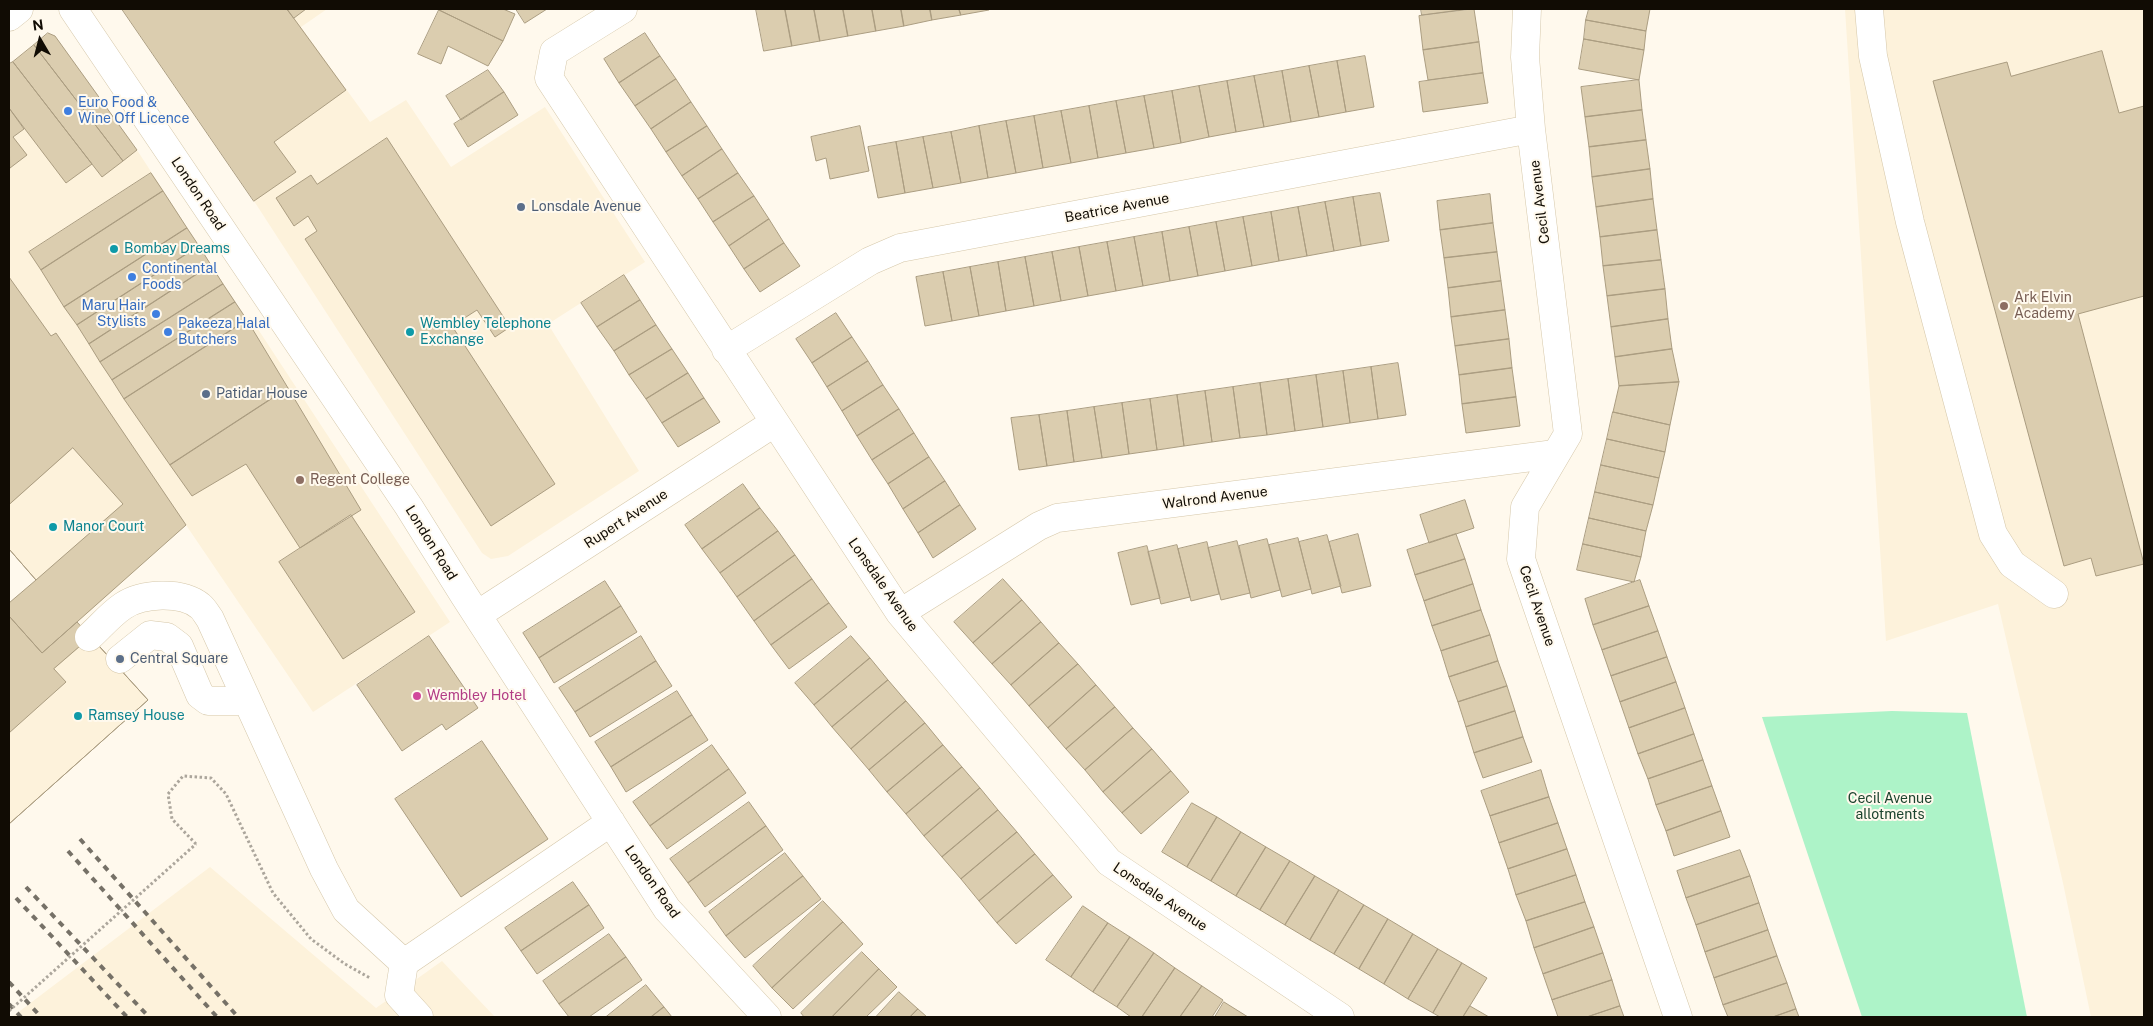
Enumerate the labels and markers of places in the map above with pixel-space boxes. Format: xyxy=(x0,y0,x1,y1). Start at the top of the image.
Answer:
place label: Euro Food & Wine Off Licence xyxy=(78,95,189,128)
marker: Euro Food & Wine Off Licence xyxy=(62,105,74,117)
place label: Lonsdale Avenue xyxy=(531,199,641,215)
marker: Lonsdale Avenue xyxy=(515,201,527,213)
place label: Bombay Dreams xyxy=(124,241,230,257)
marker: Bombay Dreams xyxy=(108,243,120,255)
place label: Continental Foods xyxy=(142,261,217,294)
marker: Continental Foods xyxy=(126,271,138,283)
place label: Ark Elvin Academy xyxy=(2014,290,2075,322)
place label: Maru Hair Stylists xyxy=(81,298,146,331)
marker: Ark Elvin Academy xyxy=(1998,300,2010,312)
marker: Maru Hair Stylists xyxy=(150,308,162,320)
place label: Pakeeza Halal Butchers xyxy=(178,316,270,348)
place label: Wembley Telephone Exchange xyxy=(420,316,551,348)
marker: Pakeeza Halal Butchers xyxy=(162,326,174,338)
marker: Wembley Telephone Exchange xyxy=(404,326,416,338)
place label: Patidar House xyxy=(216,386,308,402)
marker: Patidar House xyxy=(200,388,212,400)
place label: Regent College xyxy=(310,472,410,488)
marker: Regent College xyxy=(294,474,306,486)
place label: Manor Court xyxy=(63,519,144,535)
marker: Manor Court xyxy=(47,521,59,533)
place label: Central Square xyxy=(130,651,228,667)
marker: Central Square xyxy=(114,653,126,665)
place label: Wembley Hotel xyxy=(427,688,526,704)
marker: Wembley Hotel xyxy=(411,690,423,702)
place label: Ramsey House xyxy=(88,708,185,724)
marker: Ramsey House xyxy=(72,710,84,722)

